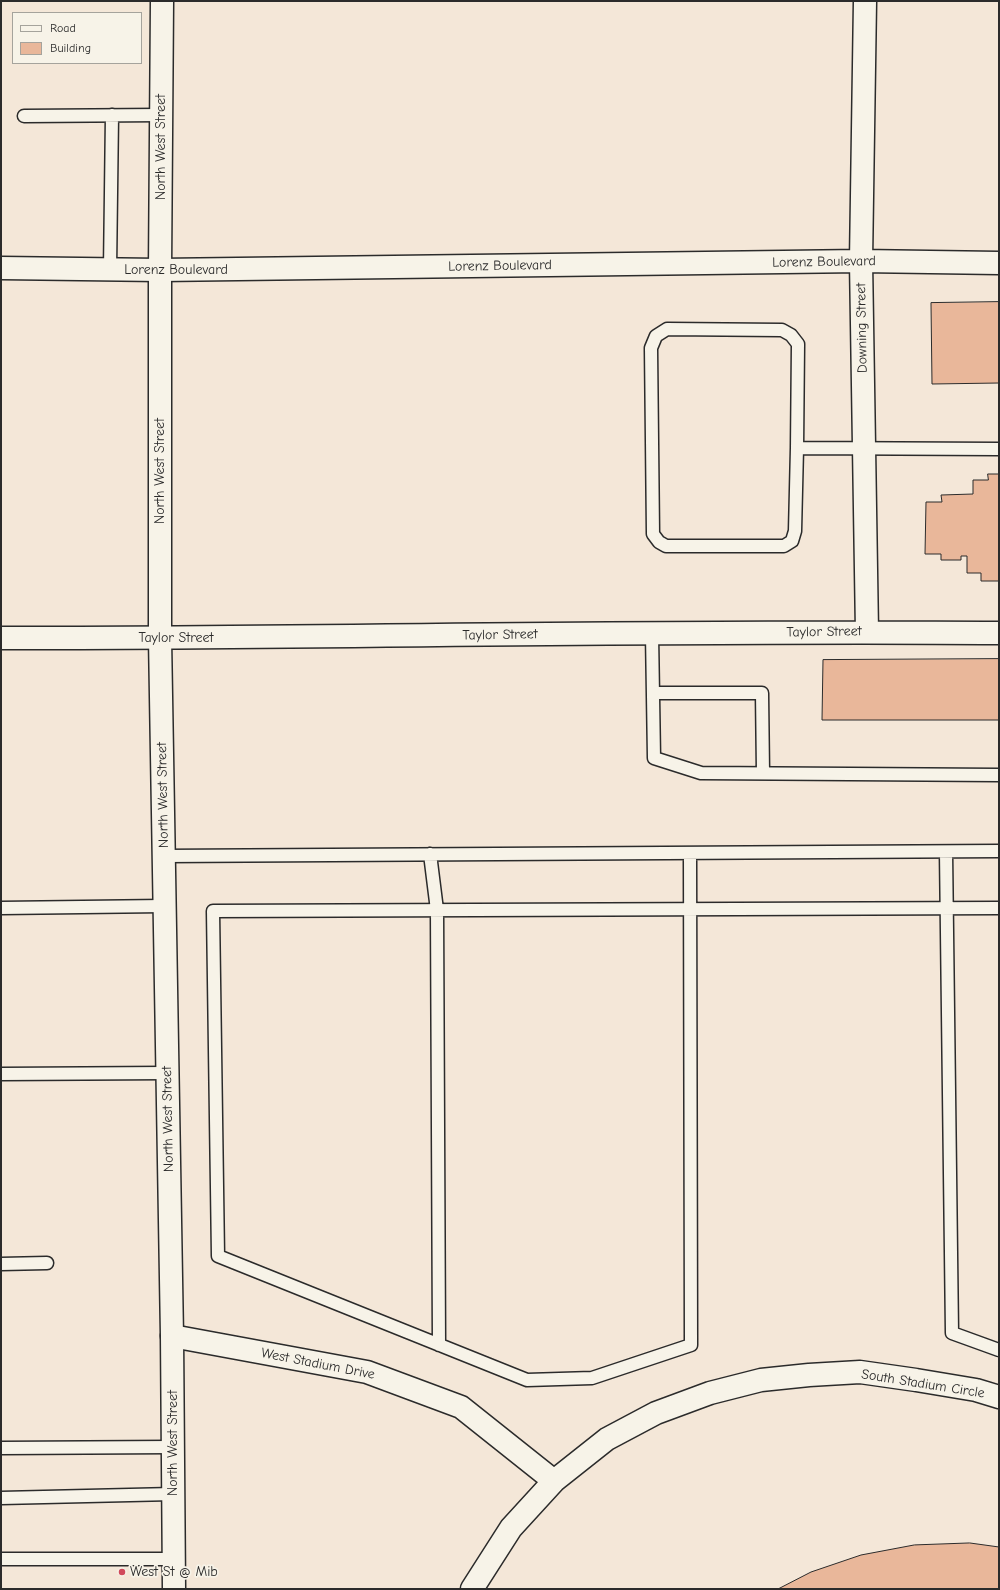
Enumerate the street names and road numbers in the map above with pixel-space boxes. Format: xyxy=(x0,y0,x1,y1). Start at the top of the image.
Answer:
street label: North West Street xyxy=(153,94,169,200)
street label: Lorenz Boulevard xyxy=(772,253,876,271)
street label: Lorenz Boulevard xyxy=(448,257,552,275)
street label: Lorenz Boulevard xyxy=(124,262,228,278)
street label: Downing Street xyxy=(853,283,871,373)
street label: North West Street xyxy=(152,418,168,524)
street label: Taylor Street xyxy=(786,623,862,641)
street label: Taylor Street xyxy=(462,626,538,644)
street label: Taylor Street xyxy=(138,630,214,646)
street label: North West Street xyxy=(154,742,172,848)
street label: North West Street xyxy=(159,1066,177,1172)
street label: West Stadium Drive xyxy=(260,1345,376,1383)
street label: South Stadium Circle xyxy=(860,1366,986,1402)
street label: North West Street xyxy=(165,1390,181,1496)

